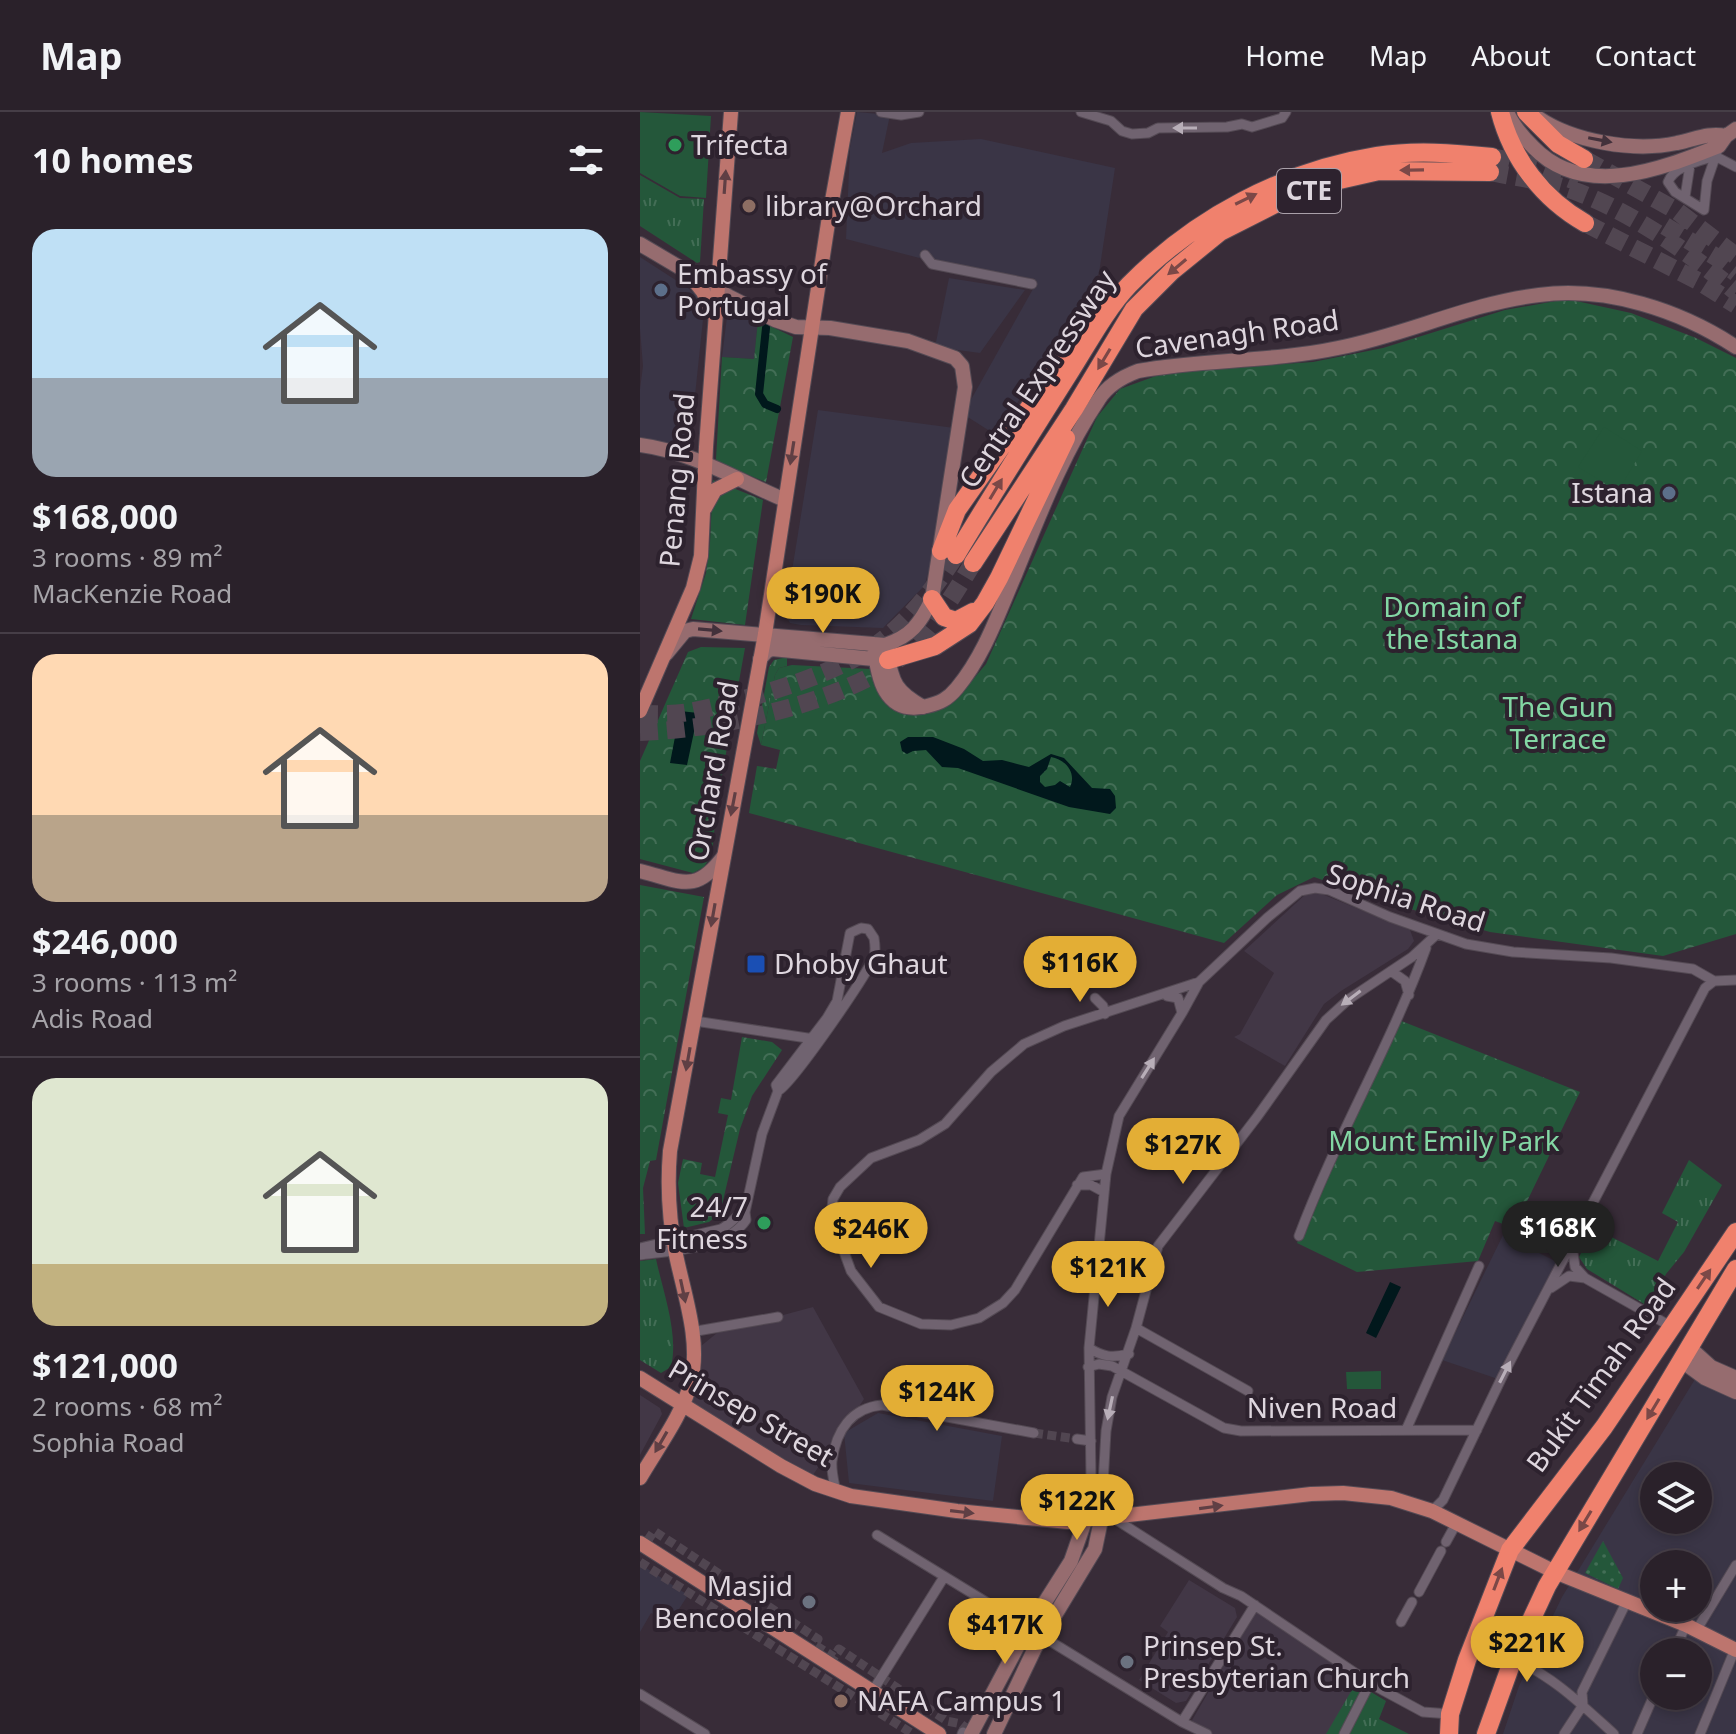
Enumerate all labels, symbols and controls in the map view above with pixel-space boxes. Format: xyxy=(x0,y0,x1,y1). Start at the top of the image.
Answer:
text: Map xyxy=(40,29,123,81)
text: Home xyxy=(1245,36,1325,74)
text: Map xyxy=(1369,36,1427,74)
text: About xyxy=(1471,36,1551,74)
text: Contact xyxy=(1595,36,1696,74)
one-way arrow xyxy=(1172,122,1197,134)
place label: Trifecta xyxy=(691,125,789,163)
one-way arrow xyxy=(1588,134,1613,147)
marker: Trifecta xyxy=(666,136,684,154)
text: 10 homes xyxy=(32,137,194,183)
icon: filters xyxy=(564,138,608,182)
one-way arrow xyxy=(1399,164,1424,177)
one-way arrow xyxy=(719,169,732,194)
road number: CTE xyxy=(1277,169,1341,213)
place label: library@Orchard xyxy=(765,186,982,224)
one-way arrow xyxy=(1235,192,1258,206)
marker: library@Orchard xyxy=(740,197,758,215)
place label: Embassy of Portugal xyxy=(677,254,828,324)
one-way arrow xyxy=(1167,258,1187,275)
street label: Central Expressway xyxy=(949,261,1124,495)
icon: home xyxy=(248,281,392,425)
marker: Embassy of Portugal xyxy=(652,281,670,299)
street label: Cavenagh Road xyxy=(1132,300,1341,366)
one-way arrow xyxy=(1097,348,1111,370)
street label: Penang Road xyxy=(649,391,703,569)
one-way arrow xyxy=(785,441,798,466)
place label: Istana xyxy=(1571,473,1653,511)
one-way arrow xyxy=(989,478,1003,500)
marker: Istana xyxy=(1660,484,1678,502)
text: $168,000 xyxy=(32,493,178,539)
text: 3 rooms · 89 m² xyxy=(32,539,222,575)
pin: $190K xyxy=(767,567,879,635)
text: MacKenzie Road xyxy=(32,575,232,611)
text: $190K xyxy=(785,575,861,611)
park label: Domain of the Istana xyxy=(1383,587,1522,657)
one-way arrow xyxy=(698,624,723,637)
street label: Orchard Road xyxy=(677,678,747,864)
park label: The Gun Terrace xyxy=(1503,687,1613,757)
icon: home xyxy=(248,706,392,850)
one-way arrow xyxy=(727,792,739,817)
street label: Sophia Road xyxy=(1322,854,1490,941)
one-way arrow xyxy=(706,903,719,928)
text: $246,000 xyxy=(32,918,178,964)
pin: $116K xyxy=(1024,936,1136,1004)
place label: Dhoby Ghaut xyxy=(774,944,948,982)
text: $116K xyxy=(1042,944,1118,980)
marker: Dhoby Ghaut xyxy=(745,953,767,975)
text: 3 rooms · 113 m² xyxy=(32,964,237,1000)
one-way arrow xyxy=(1341,989,1361,1005)
text: Adis Road xyxy=(32,1000,153,1036)
one-way arrow xyxy=(682,1047,694,1072)
one-way arrow xyxy=(1141,1057,1155,1079)
pin: $127K xyxy=(1127,1118,1239,1186)
park label: Mount Emily Park xyxy=(1328,1121,1560,1159)
text: $127K xyxy=(1145,1126,1221,1162)
icon: home xyxy=(248,1130,392,1274)
place label: 24/7 Fitness xyxy=(656,1187,748,1257)
pin: $168K xyxy=(1502,1201,1614,1269)
pin: $246K xyxy=(815,1202,927,1270)
text: $168K xyxy=(1520,1209,1596,1245)
text: $246K xyxy=(833,1210,909,1246)
marker: 24/7 Fitness xyxy=(755,1214,773,1232)
pin: $121K xyxy=(1052,1241,1164,1309)
text: $121K xyxy=(1070,1249,1146,1285)
one-way arrow xyxy=(1696,1269,1711,1290)
street label: Bukit Timah Road xyxy=(1517,1270,1684,1479)
one-way arrow xyxy=(677,1279,690,1304)
text: $121,000 xyxy=(32,1342,178,1388)
street label: Prinsep Street xyxy=(662,1349,841,1475)
one-way arrow xyxy=(1498,1361,1512,1384)
pin: $124K xyxy=(881,1365,993,1433)
text: $124K xyxy=(899,1373,975,1409)
text: 2 rooms · 68 m² xyxy=(32,1388,222,1424)
street label: Niven Road xyxy=(1247,1388,1397,1426)
one-way arrow xyxy=(1104,1395,1116,1420)
one-way arrow xyxy=(1646,1398,1660,1420)
text: Sophia Road xyxy=(32,1424,185,1460)
one-way arrow xyxy=(654,1431,668,1453)
map controls xyxy=(1640,1462,1712,1710)
button: layers xyxy=(1640,1462,1712,1534)
pin: $122K xyxy=(1021,1474,1133,1542)
text: $122K xyxy=(1039,1482,1115,1518)
one-way arrow xyxy=(1199,1500,1224,1513)
one-way arrow xyxy=(950,1506,975,1519)
one-way arrow xyxy=(1579,1510,1593,1532)
button: + xyxy=(1640,1550,1712,1622)
place label: Masjid Bencoolen xyxy=(654,1566,793,1636)
one-way arrow xyxy=(1492,1567,1505,1591)
marker: Masjid Bencoolen xyxy=(800,1593,818,1611)
pin: $417K xyxy=(949,1598,1061,1666)
text: $417K xyxy=(967,1606,1043,1642)
pin: $221K xyxy=(1471,1616,1583,1684)
text: $221K xyxy=(1489,1624,1565,1660)
place label: Prinsep St. Presbyterian Church xyxy=(1143,1626,1410,1696)
button: − xyxy=(1640,1638,1712,1710)
marker: Prinsep St. Presbyterian Church xyxy=(1118,1653,1136,1671)
place label: NAFA Campus 1 xyxy=(857,1681,1066,1719)
marker: NAFA Campus 1 xyxy=(832,1692,850,1710)

